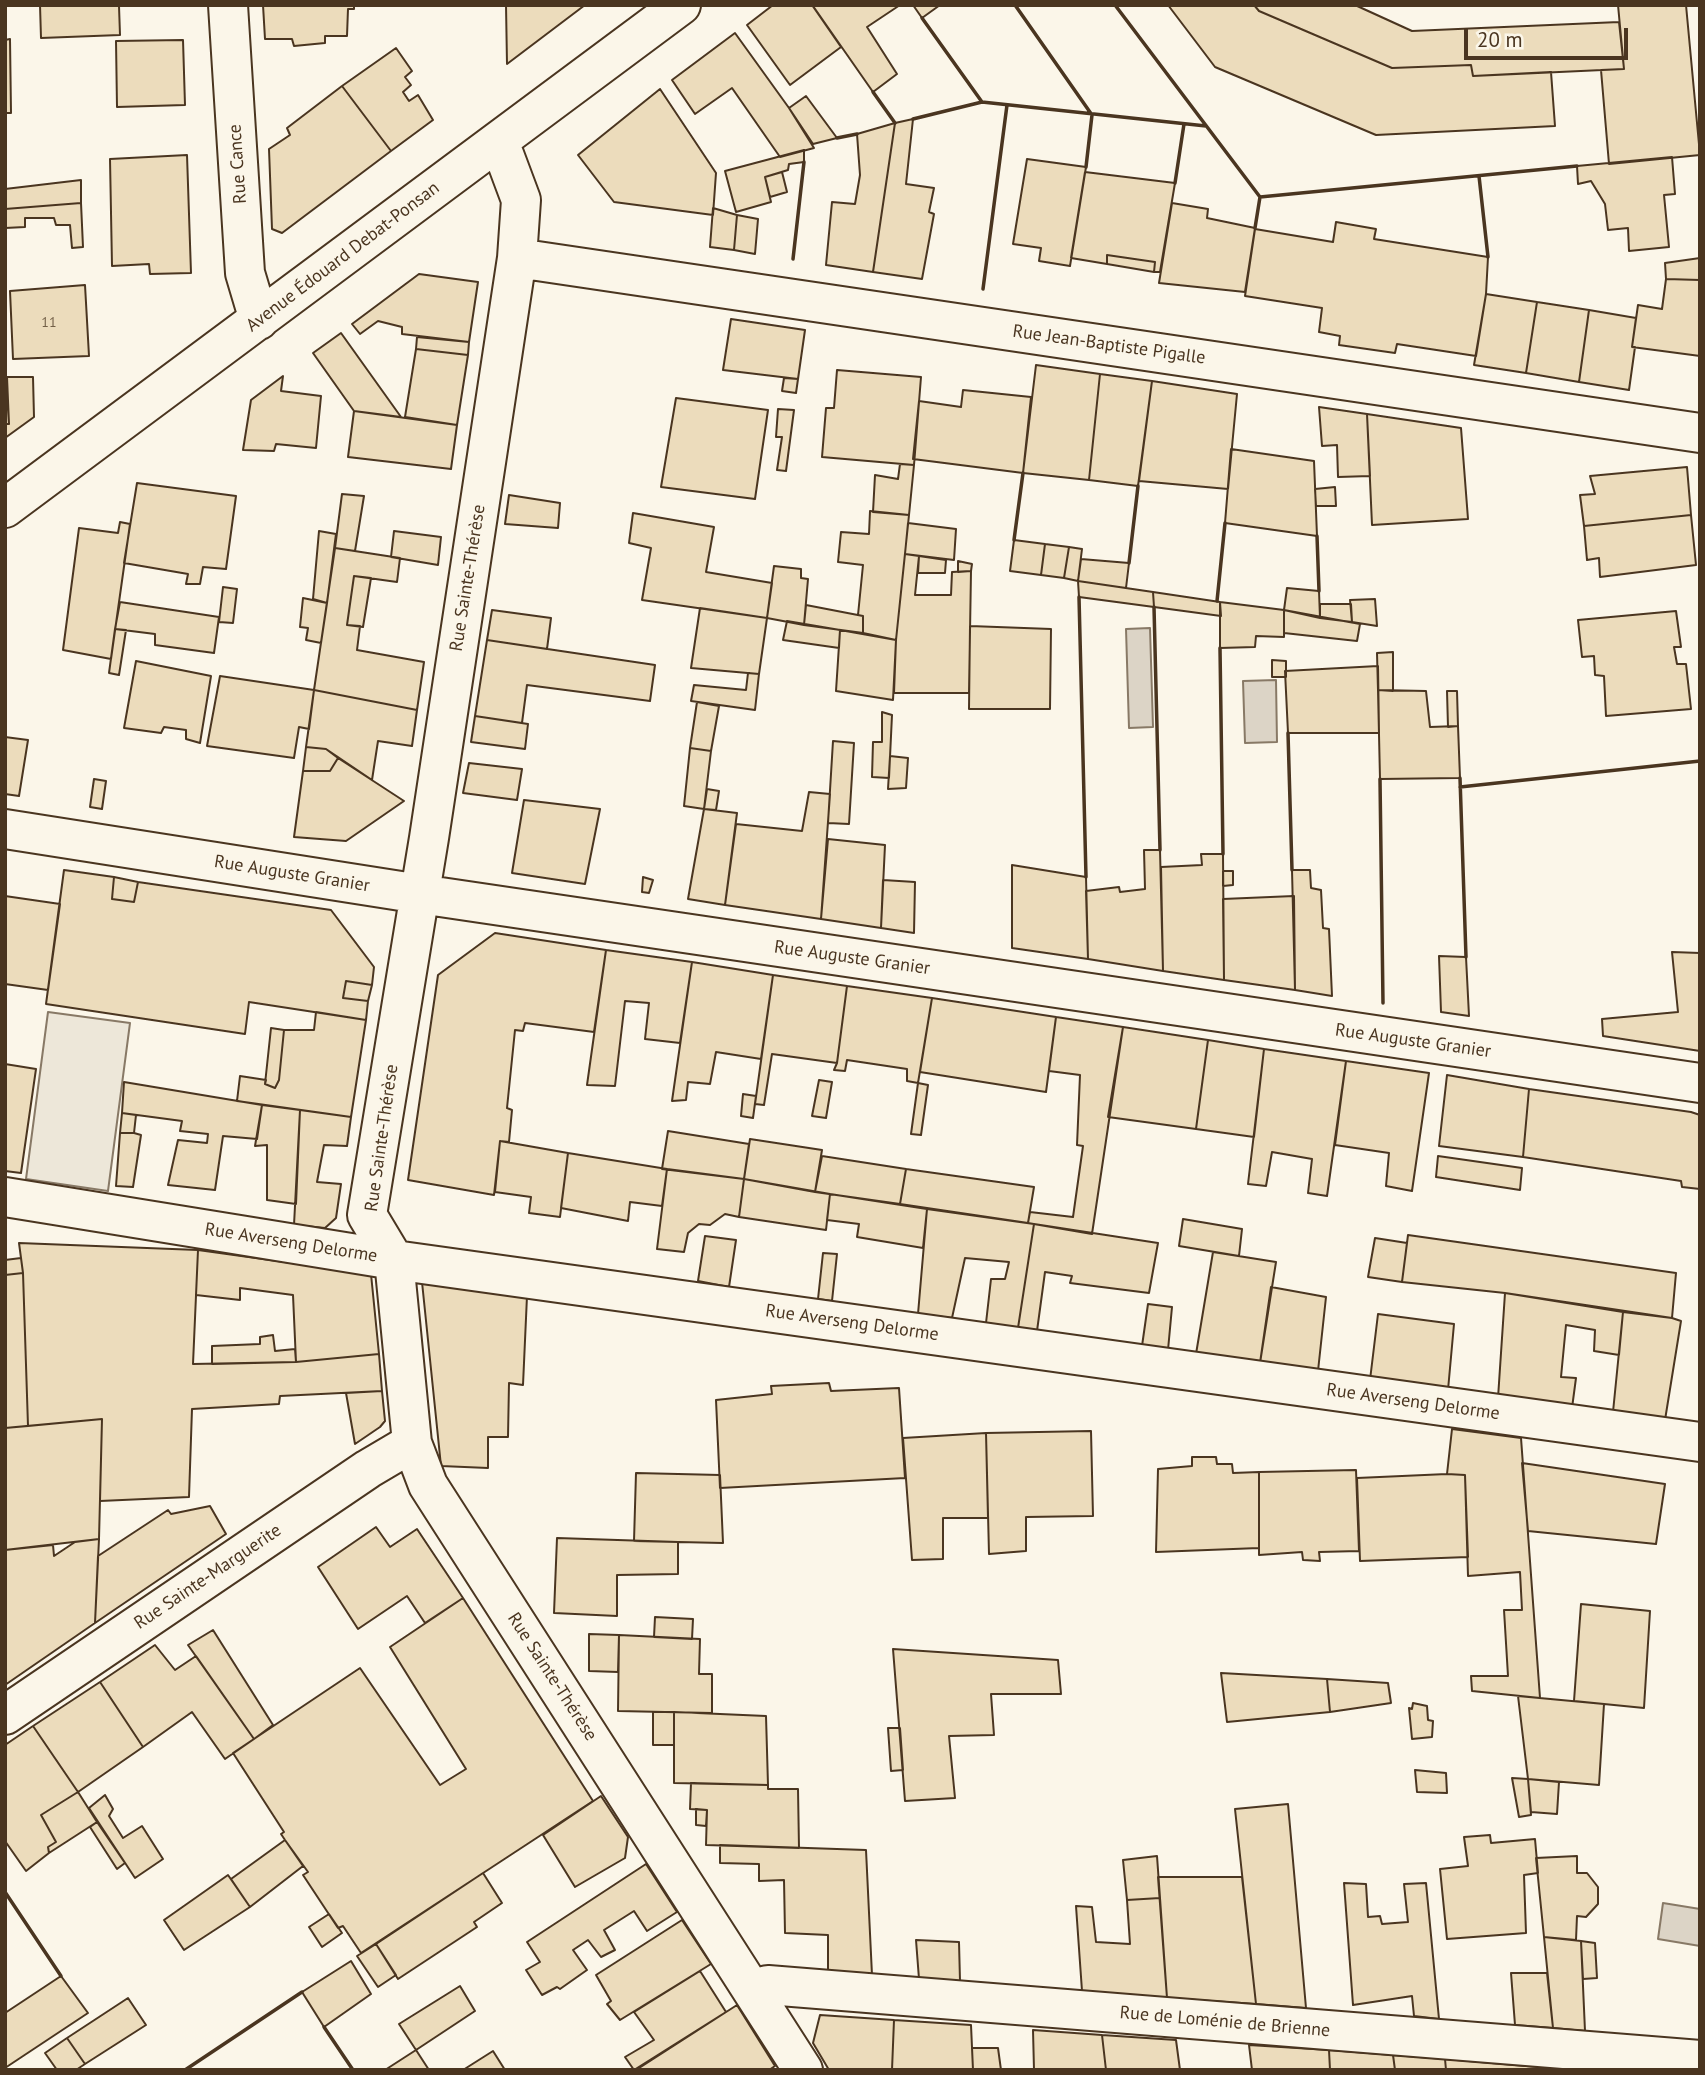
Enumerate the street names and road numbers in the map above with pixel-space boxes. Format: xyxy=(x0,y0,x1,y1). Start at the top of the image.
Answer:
street label: Rue Cance xyxy=(224,123,252,205)
street label: Avenue Édouard Debat-Ponsan xyxy=(242,177,444,337)
street label: Rue Jean-Baptiste Pigalle xyxy=(1011,321,1207,369)
street label: Rue Sainte-Thérèse xyxy=(446,503,490,653)
street label: Rue Auguste Granier xyxy=(213,851,371,897)
street label: Rue Auguste Granier xyxy=(773,936,931,980)
street label: Rue Auguste Granier xyxy=(1334,1019,1492,1063)
street label: Rue Sainte-Thérèse xyxy=(361,1063,403,1213)
street label: Rue Averseng Delorme xyxy=(203,1219,379,1267)
street label: Rue Averseng Delorme xyxy=(764,1300,940,1346)
street label: Rue Averseng Delorme xyxy=(1325,1379,1501,1425)
street label: Rue Sainte-Marguerite xyxy=(130,1520,286,1634)
street label: Rue Sainte-Thérèse xyxy=(503,1609,601,1745)
street label: Rue de Loménie de Brienne xyxy=(1119,2002,1331,2042)

